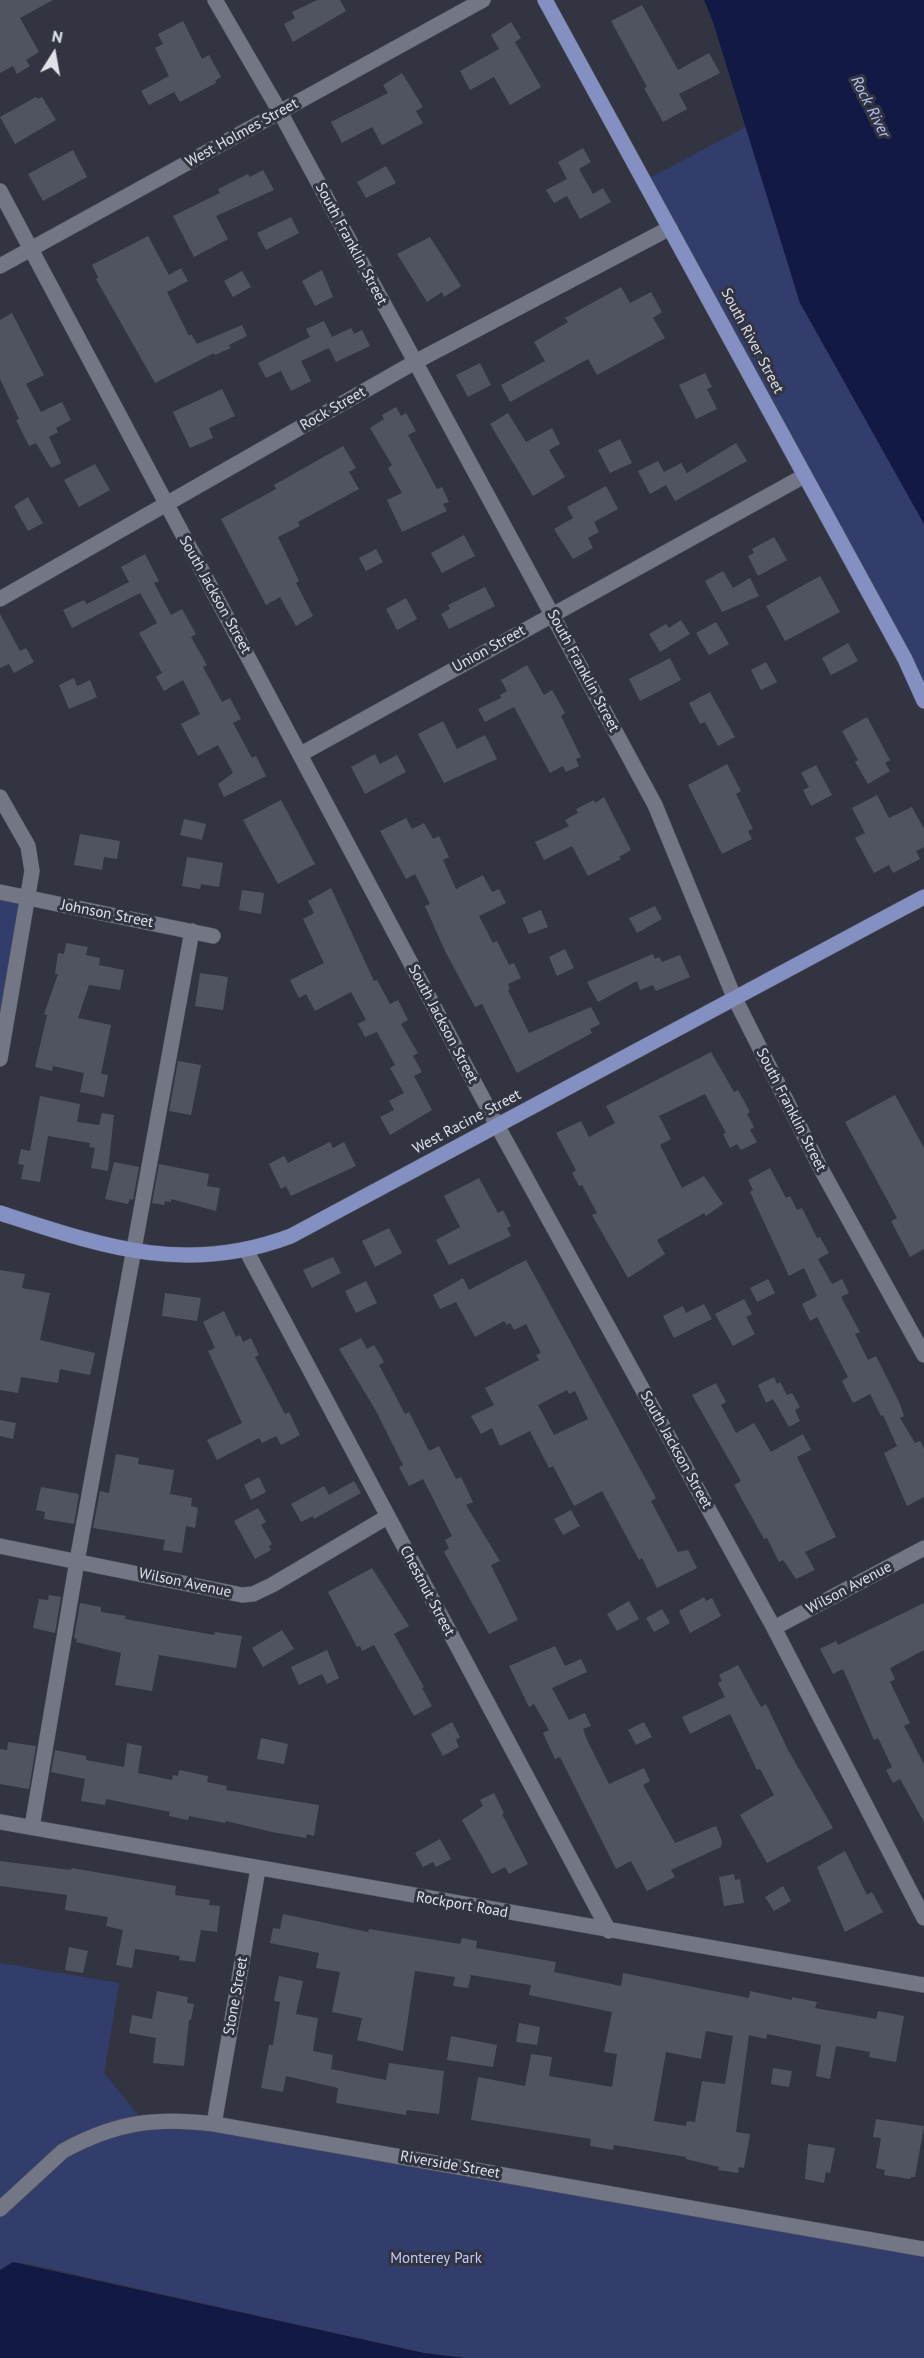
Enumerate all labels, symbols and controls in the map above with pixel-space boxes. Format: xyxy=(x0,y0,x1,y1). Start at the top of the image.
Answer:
north arrow xyxy=(24,24,84,84)
text: N xyxy=(50,26,64,47)
water label: Rock River xyxy=(846,73,894,141)
street label: West Holmes Street xyxy=(183,95,301,171)
street label: South Franklin Street xyxy=(311,180,391,308)
street label: South River Street xyxy=(717,285,787,397)
street label: Rock Street xyxy=(297,383,369,435)
street label: South Jackson Street xyxy=(175,533,255,657)
street label: South Franklin Street xyxy=(543,607,623,735)
street label: Union Street xyxy=(449,622,529,676)
street label: Johnson Street xyxy=(59,896,155,932)
street label: South Jackson Street xyxy=(404,961,482,1087)
street label: South Franklin Street xyxy=(752,1045,830,1175)
street label: West Racine Street xyxy=(410,1086,524,1158)
street label: South Jackson Street xyxy=(636,1388,716,1512)
street label: Chestnut Street xyxy=(396,1543,458,1639)
street label: Wilson Avenue xyxy=(803,1558,895,1618)
street label: Wilson Avenue xyxy=(137,1564,233,1602)
street label: Rockport Road xyxy=(415,1888,509,1922)
street label: Stone Street xyxy=(220,1956,252,2036)
street label: Riverside Street xyxy=(399,2147,501,2183)
park label: Monterey Park xyxy=(390,2250,482,2268)

